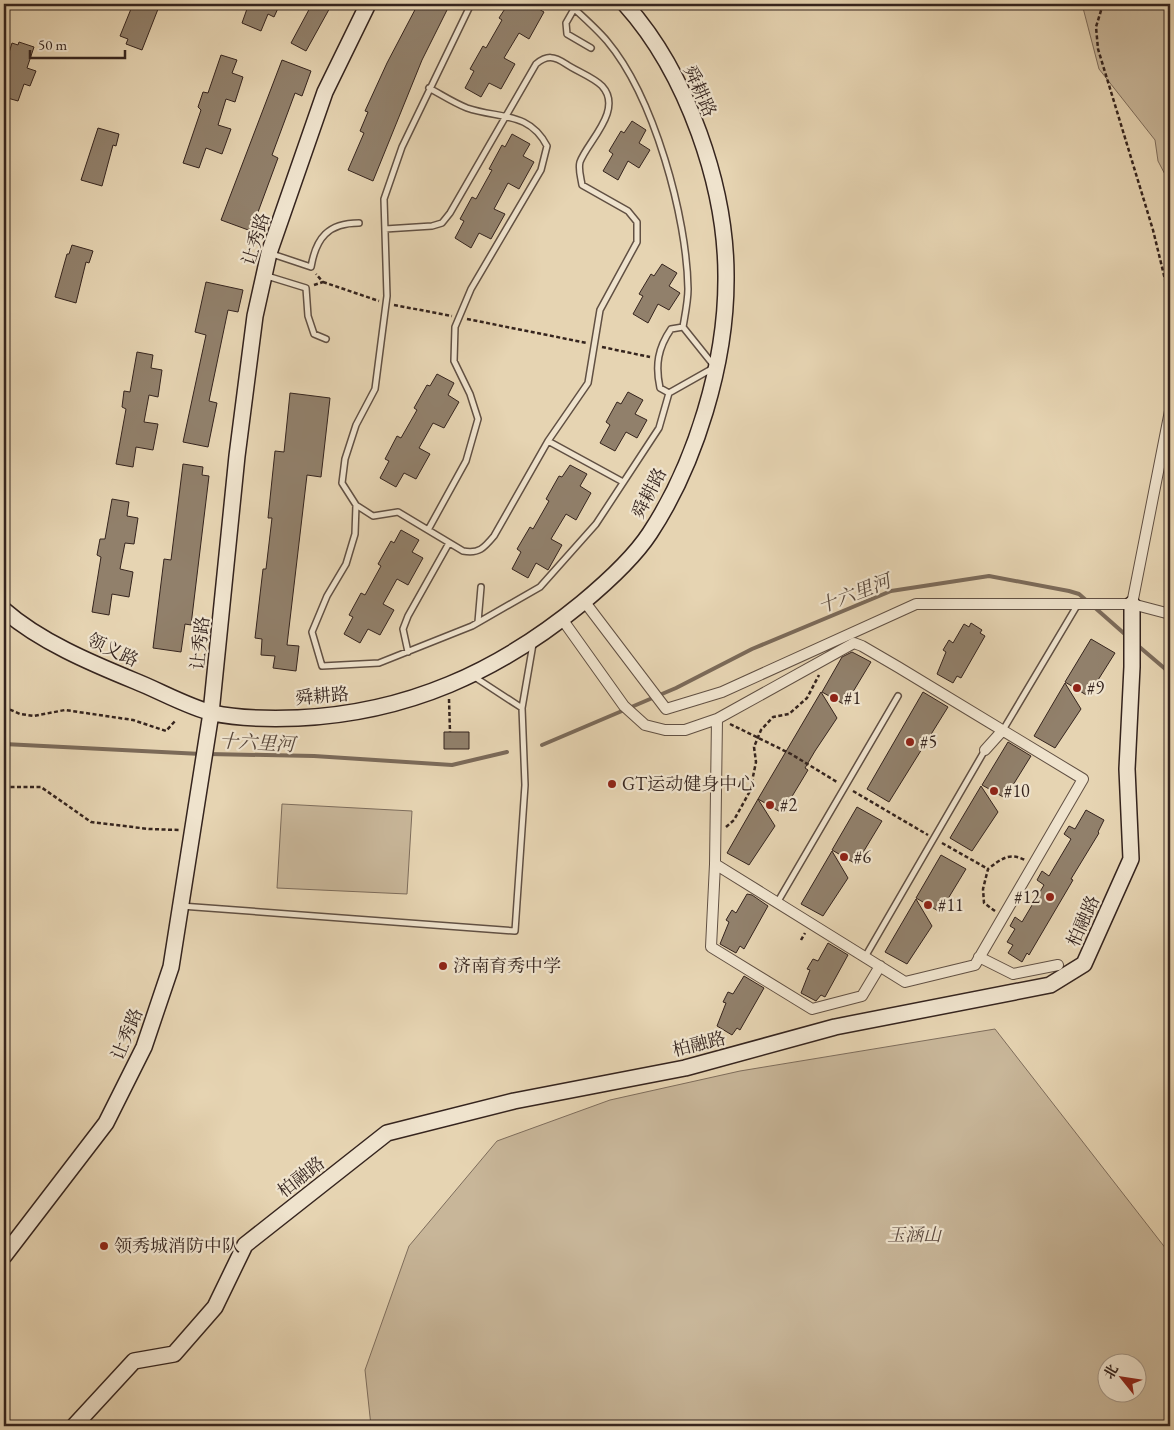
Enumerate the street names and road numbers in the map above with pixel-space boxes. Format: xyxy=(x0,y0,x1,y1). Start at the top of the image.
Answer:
street label: 舜耕路 xyxy=(679,61,722,120)
street label: 让秀路 xyxy=(237,210,274,268)
street label: 舜耕路 xyxy=(626,463,671,522)
street label: 让秀路 xyxy=(185,615,214,671)
street label: 领义路 xyxy=(84,628,143,671)
street label: 舜耕路 xyxy=(294,682,350,709)
street label: 柏融路 xyxy=(1061,891,1104,950)
street label: 让秀路 xyxy=(106,1004,147,1063)
street label: 柏融路 xyxy=(670,1026,728,1061)
street label: 柏融路 xyxy=(272,1151,329,1202)

